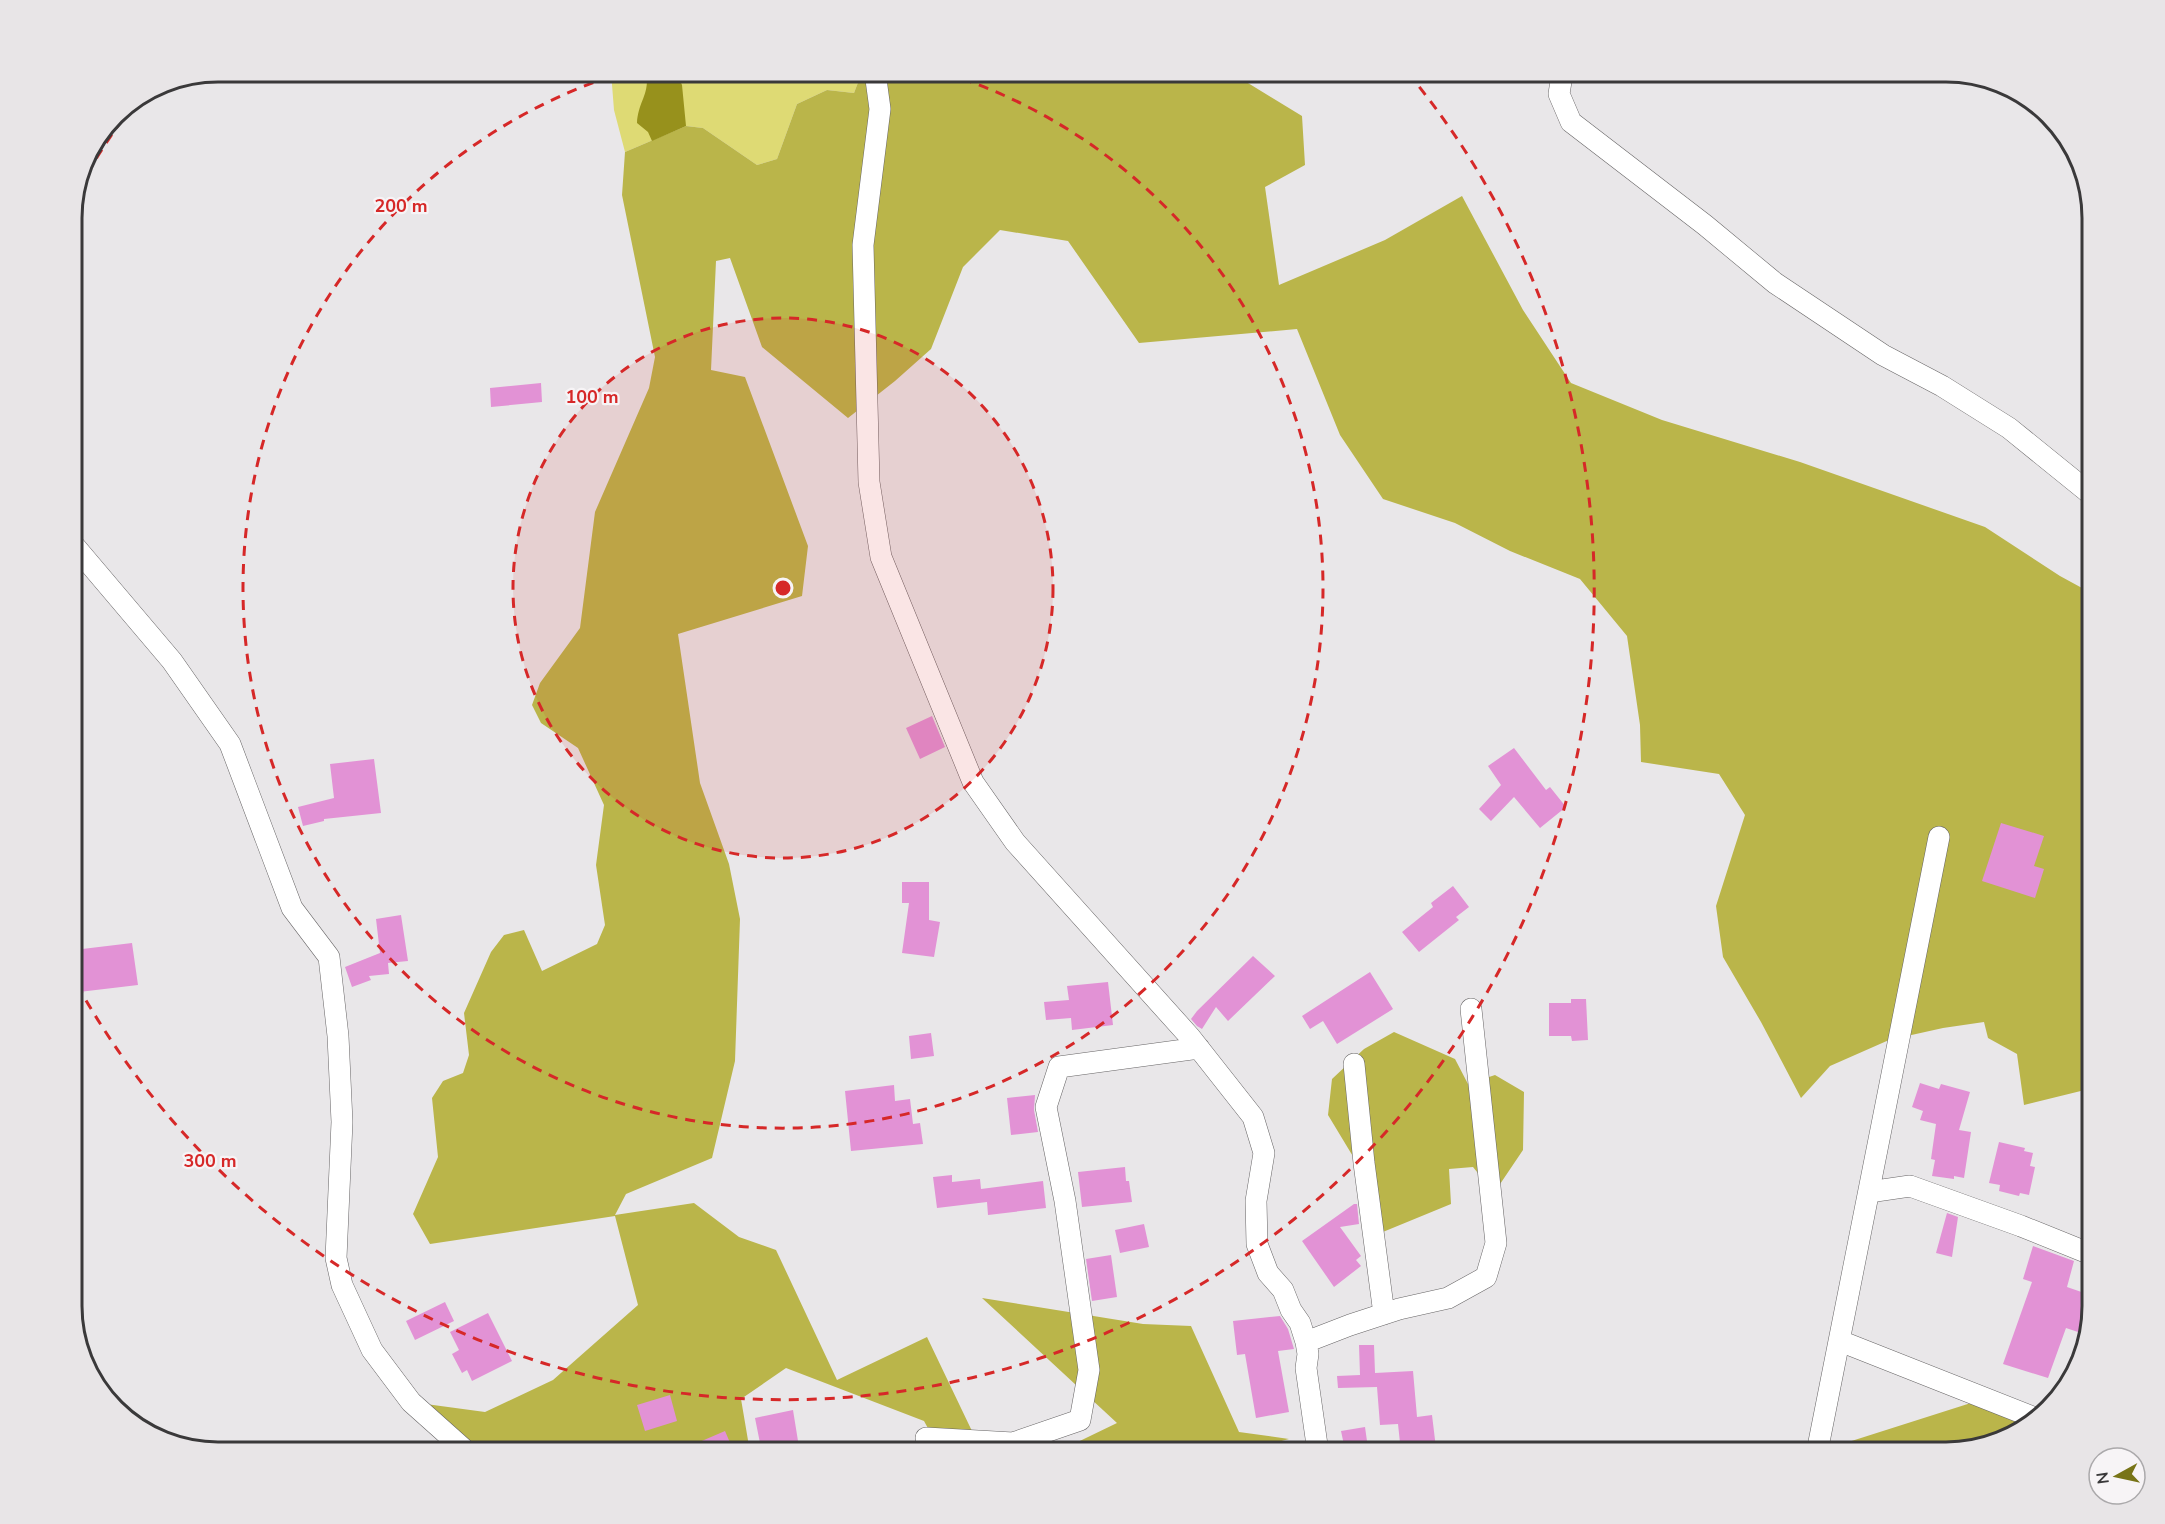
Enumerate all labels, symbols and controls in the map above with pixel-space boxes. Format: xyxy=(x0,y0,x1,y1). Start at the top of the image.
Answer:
text: 200 m xyxy=(374,194,428,218)
text: 100 m xyxy=(565,385,619,409)
centre of rings xyxy=(773,578,793,598)
text: 300 m xyxy=(183,1149,237,1173)
north arrow xyxy=(2087,1446,2147,1506)
text: N xyxy=(2091,1470,2115,1485)

